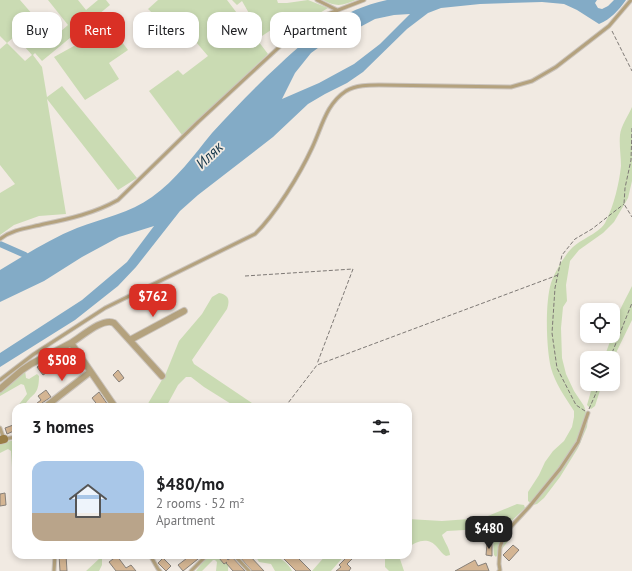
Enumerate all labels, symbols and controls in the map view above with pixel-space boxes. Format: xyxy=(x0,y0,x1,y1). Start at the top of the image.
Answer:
chip: Buy xyxy=(12,12,62,48)
chip: Rent xyxy=(70,12,125,48)
chip: Filters xyxy=(133,12,199,48)
chip: New xyxy=(207,12,262,48)
chip: Apartment xyxy=(270,12,361,48)
water label: Иляк xyxy=(191,137,228,173)
pin: $762 xyxy=(129,284,177,318)
text: $762 xyxy=(138,288,168,305)
map controls xyxy=(580,303,620,391)
button: locate xyxy=(580,303,620,343)
pin: $508 xyxy=(38,348,86,382)
button: layers xyxy=(580,351,620,391)
text: $508 xyxy=(47,352,77,369)
text: 3 homes xyxy=(32,416,94,438)
icon: filters xyxy=(370,416,392,438)
text: $480/mo xyxy=(156,473,224,495)
icon: home xyxy=(64,477,112,525)
text: 2 rooms · 52 m² xyxy=(156,495,245,512)
text: Apartment xyxy=(156,512,215,529)
pin: $480 xyxy=(465,516,513,550)
text: $480 xyxy=(474,520,504,537)

